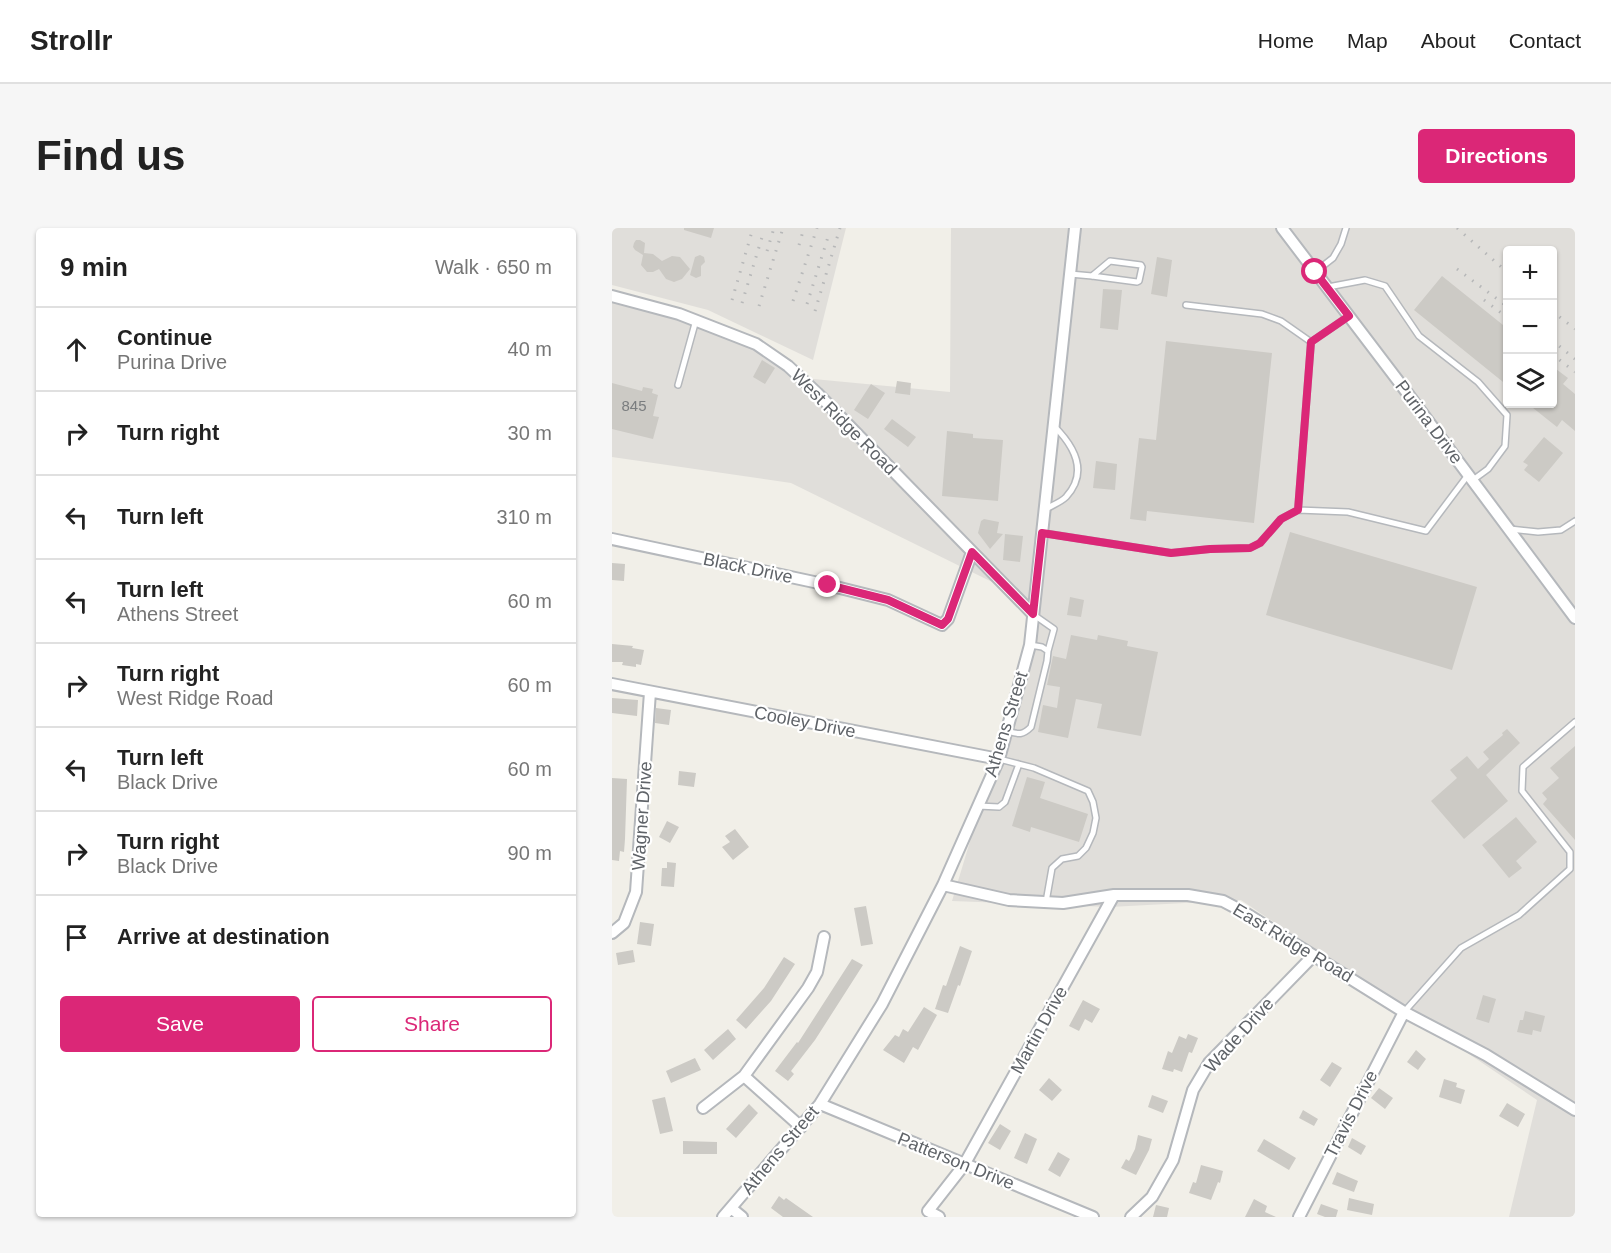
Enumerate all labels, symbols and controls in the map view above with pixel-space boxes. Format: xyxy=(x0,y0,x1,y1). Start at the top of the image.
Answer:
text: Strollr xyxy=(30,25,112,56)
text: Home xyxy=(1258,29,1314,52)
text: Map xyxy=(1347,29,1388,52)
text: About xyxy=(1421,29,1476,52)
text: Contact xyxy=(1509,29,1581,52)
button: Directions xyxy=(1418,129,1575,183)
text: Find us xyxy=(36,132,185,179)
map controls xyxy=(1503,246,1557,408)
button: + xyxy=(1503,246,1557,300)
text: 9 min xyxy=(60,252,128,282)
text: Walk · 650 m xyxy=(435,256,552,278)
route start xyxy=(1301,258,1327,284)
button: − xyxy=(1503,300,1557,354)
text: Continue xyxy=(117,325,212,350)
icon: ahead xyxy=(60,333,93,366)
text: 40 m xyxy=(508,338,552,360)
text: Purina Drive xyxy=(117,351,227,373)
button: layers xyxy=(1503,354,1557,408)
street label: West Ridge Road xyxy=(787,365,901,479)
street label: Purina Drive xyxy=(1391,376,1467,468)
house number: 845 xyxy=(621,397,647,414)
icon: right xyxy=(60,417,93,450)
text: Turn right xyxy=(117,420,219,445)
text: 30 m xyxy=(508,422,552,444)
icon: left xyxy=(60,501,93,534)
text: Turn left xyxy=(117,504,203,529)
text: 310 m xyxy=(496,506,552,528)
street label: Black Drive xyxy=(701,549,795,587)
route end xyxy=(814,571,840,597)
text: Turn left xyxy=(117,577,203,602)
icon: left xyxy=(60,585,93,618)
text: 60 m xyxy=(508,590,552,612)
text: Athens Street xyxy=(117,603,238,625)
text: Turn right xyxy=(117,661,219,686)
icon: right xyxy=(60,669,93,702)
street label: Athens Street xyxy=(980,669,1032,779)
text: 60 m xyxy=(508,674,552,696)
text: West Ridge Road xyxy=(117,687,273,709)
street label: Cooley Drive xyxy=(753,702,857,742)
text: Turn left xyxy=(117,745,203,770)
icon: left xyxy=(60,753,93,786)
text: 60 m xyxy=(508,758,552,780)
street label: Wagner Drive xyxy=(628,761,656,871)
text: Black Drive xyxy=(117,771,218,793)
text: Turn right xyxy=(117,829,219,854)
icon: right xyxy=(60,837,93,870)
text: 90 m xyxy=(508,842,552,864)
text: Black Drive xyxy=(117,855,218,877)
street label: East Ridge Road xyxy=(1230,899,1356,987)
icon: arrive xyxy=(60,921,93,954)
text: Arrive at destination xyxy=(117,924,330,949)
street label: Martin Drive xyxy=(1007,983,1071,1077)
street label: Wade Drive xyxy=(1200,994,1278,1076)
button: Save xyxy=(60,996,300,1052)
button: Share xyxy=(312,996,552,1052)
street label: Travis Drive xyxy=(1320,1067,1382,1161)
street label: Athens Street xyxy=(737,1102,823,1198)
street label: Patterson Drive xyxy=(895,1128,1017,1194)

